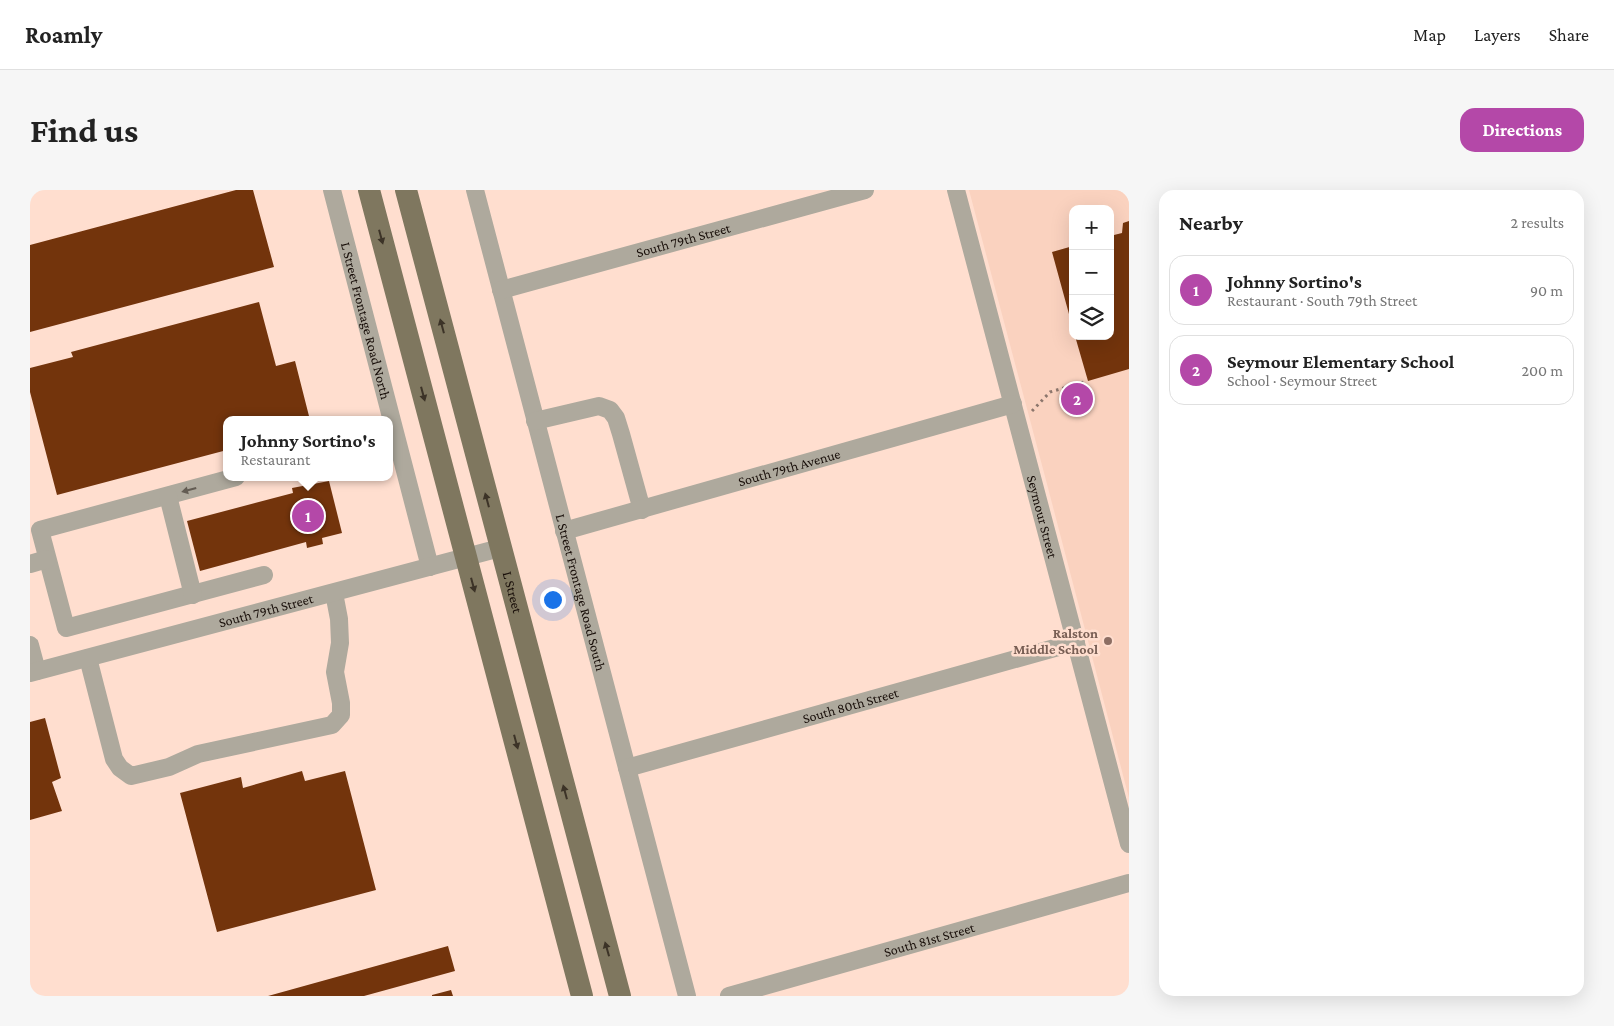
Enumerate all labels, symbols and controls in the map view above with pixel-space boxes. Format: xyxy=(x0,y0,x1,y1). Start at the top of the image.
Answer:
text: Roamly xyxy=(25,21,102,48)
text: Map xyxy=(1413,25,1446,45)
text: Layers xyxy=(1474,25,1521,45)
text: Share xyxy=(1549,25,1589,45)
button: Directions xyxy=(1460,108,1584,152)
text: Find us xyxy=(30,111,138,150)
map controls xyxy=(1069,205,1114,340)
button: + xyxy=(1069,205,1114,250)
text: Nearby xyxy=(1179,211,1243,235)
text: 2 results xyxy=(1511,214,1564,231)
street label: South 79th Street xyxy=(634,219,732,260)
one-way arrow xyxy=(378,230,386,245)
street label: L Street Frontage Road North xyxy=(338,240,394,401)
button: − xyxy=(1069,250,1114,295)
text: Johnny Sortino's xyxy=(1227,271,1362,292)
text: 1 xyxy=(1193,282,1199,299)
text: 90 m xyxy=(1530,282,1563,299)
text: Restaurant · South 79th Street xyxy=(1227,292,1417,309)
button: layers xyxy=(1069,295,1114,340)
one-way arrow xyxy=(437,319,445,334)
text: Seymour Elementary School xyxy=(1227,351,1454,372)
text: 2 xyxy=(1192,362,1200,379)
text: 200 m xyxy=(1521,362,1563,379)
text: School · Seymour Street xyxy=(1227,372,1377,389)
pin: 2 xyxy=(1061,380,1093,418)
one-way arrow xyxy=(419,387,427,402)
popup xyxy=(223,416,393,481)
text: Johnny Sortino's xyxy=(241,430,375,451)
street label: South 79th Avenue xyxy=(736,445,842,489)
text: Restaurant xyxy=(241,451,310,468)
street label: Seymour Street xyxy=(1024,473,1061,560)
one-way arrow xyxy=(181,486,196,494)
one-way arrow xyxy=(483,493,491,508)
pin: 1 xyxy=(292,497,324,535)
street label: L Street Frontage Road South xyxy=(553,512,609,673)
street label: L Street xyxy=(500,569,526,615)
one-way arrow xyxy=(470,578,478,593)
your location xyxy=(540,587,566,613)
street label: South 79th Street xyxy=(217,590,315,630)
place label: Ralston Middle School xyxy=(1013,625,1098,657)
marker: Ralston Middle School xyxy=(1102,635,1114,647)
street label: South 80th Street xyxy=(801,684,900,726)
one-way arrow xyxy=(512,735,520,750)
one-way arrow xyxy=(560,785,568,800)
street label: South 81st Street xyxy=(882,919,977,960)
one-way arrow xyxy=(602,941,610,956)

